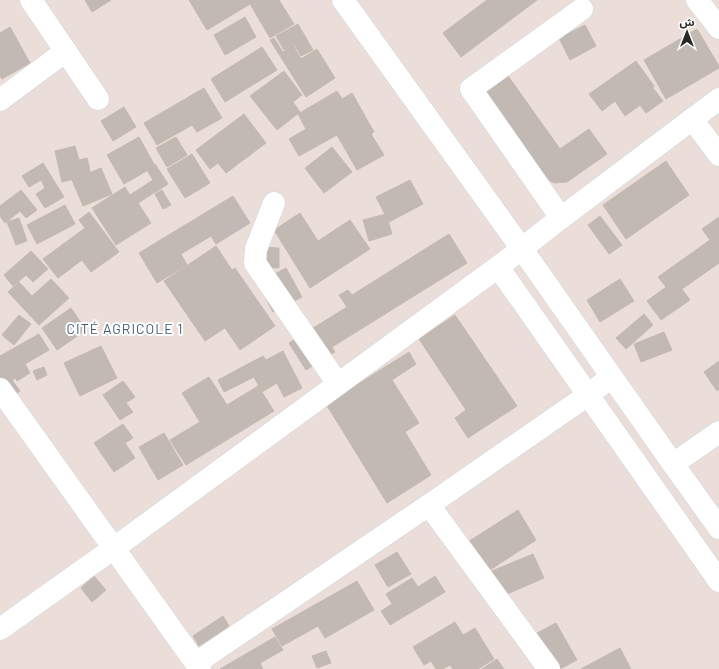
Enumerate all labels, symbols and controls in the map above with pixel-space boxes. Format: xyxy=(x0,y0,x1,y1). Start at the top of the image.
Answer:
north arrow xyxy=(667,12,707,52)
text: ش xyxy=(679,15,695,29)
district label: CITÉ AGRICOLE 1 xyxy=(67,320,183,337)

